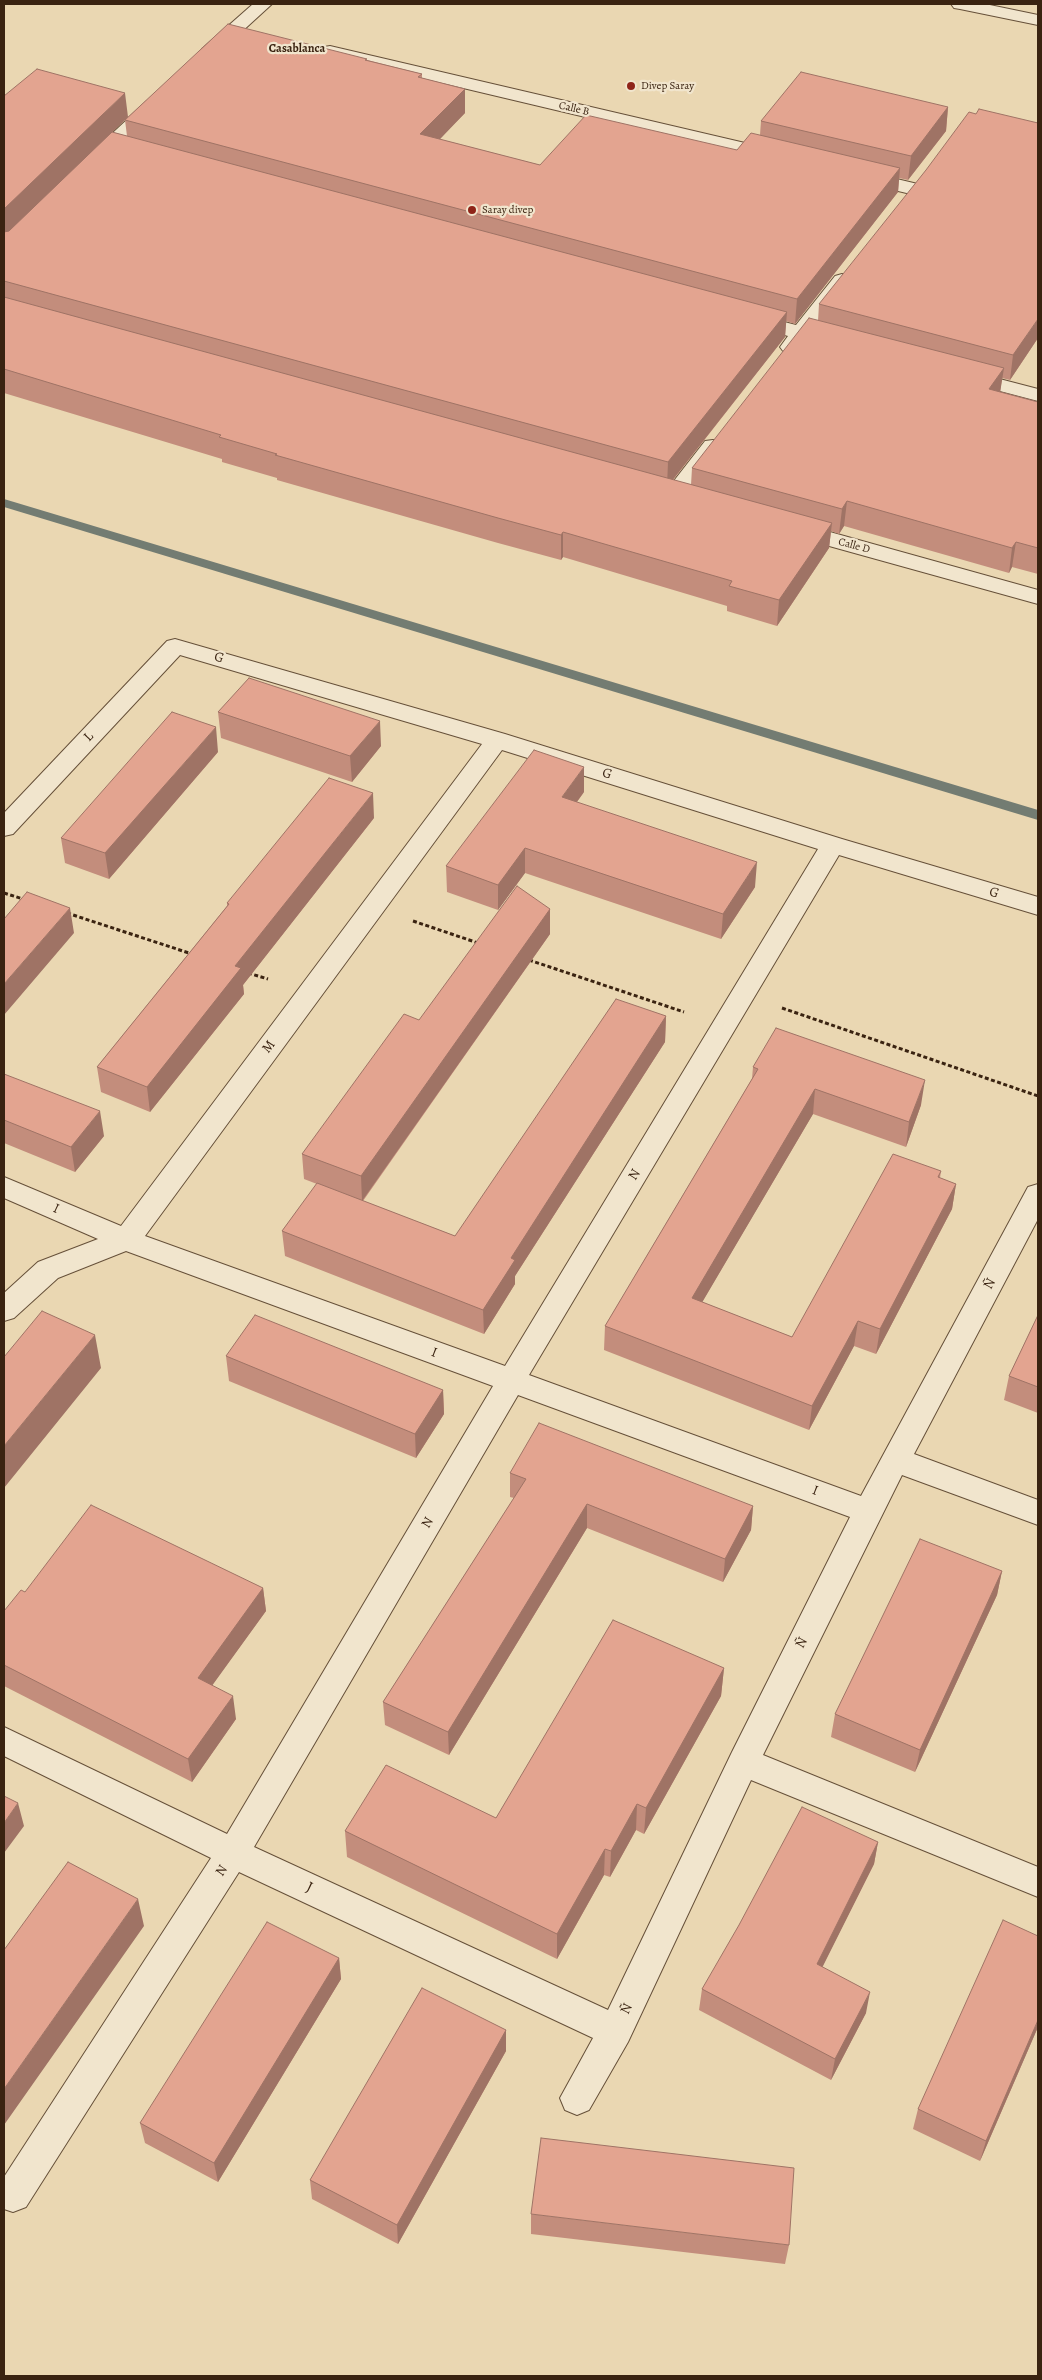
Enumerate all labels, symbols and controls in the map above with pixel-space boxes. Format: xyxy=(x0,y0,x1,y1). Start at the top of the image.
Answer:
district label: Casablanca xyxy=(269,42,325,56)
place label: Divep Saray xyxy=(641,79,694,93)
marker: Divep Saray xyxy=(625,80,637,92)
street label: Calle B xyxy=(557,99,591,119)
place label: Saray divep xyxy=(482,203,533,217)
marker: Saray divep xyxy=(466,204,478,216)
street label: Calle D xyxy=(837,535,871,557)
street label: G xyxy=(212,649,226,667)
street label: L xyxy=(80,729,98,745)
street label: G xyxy=(600,765,614,783)
street label: G xyxy=(987,884,1001,902)
street label: M xyxy=(259,1037,279,1057)
street label: N xyxy=(625,1166,645,1184)
street label: I xyxy=(50,1200,62,1218)
street label: Ñ xyxy=(980,1276,1000,1292)
street label: I xyxy=(429,1344,439,1362)
street label: I xyxy=(810,1482,820,1500)
street label: N xyxy=(418,1514,438,1532)
street label: Ñ xyxy=(792,1635,812,1651)
street label: N xyxy=(212,1862,232,1880)
street label: J xyxy=(303,1878,315,1898)
street label: Ñ xyxy=(617,2001,637,2017)

